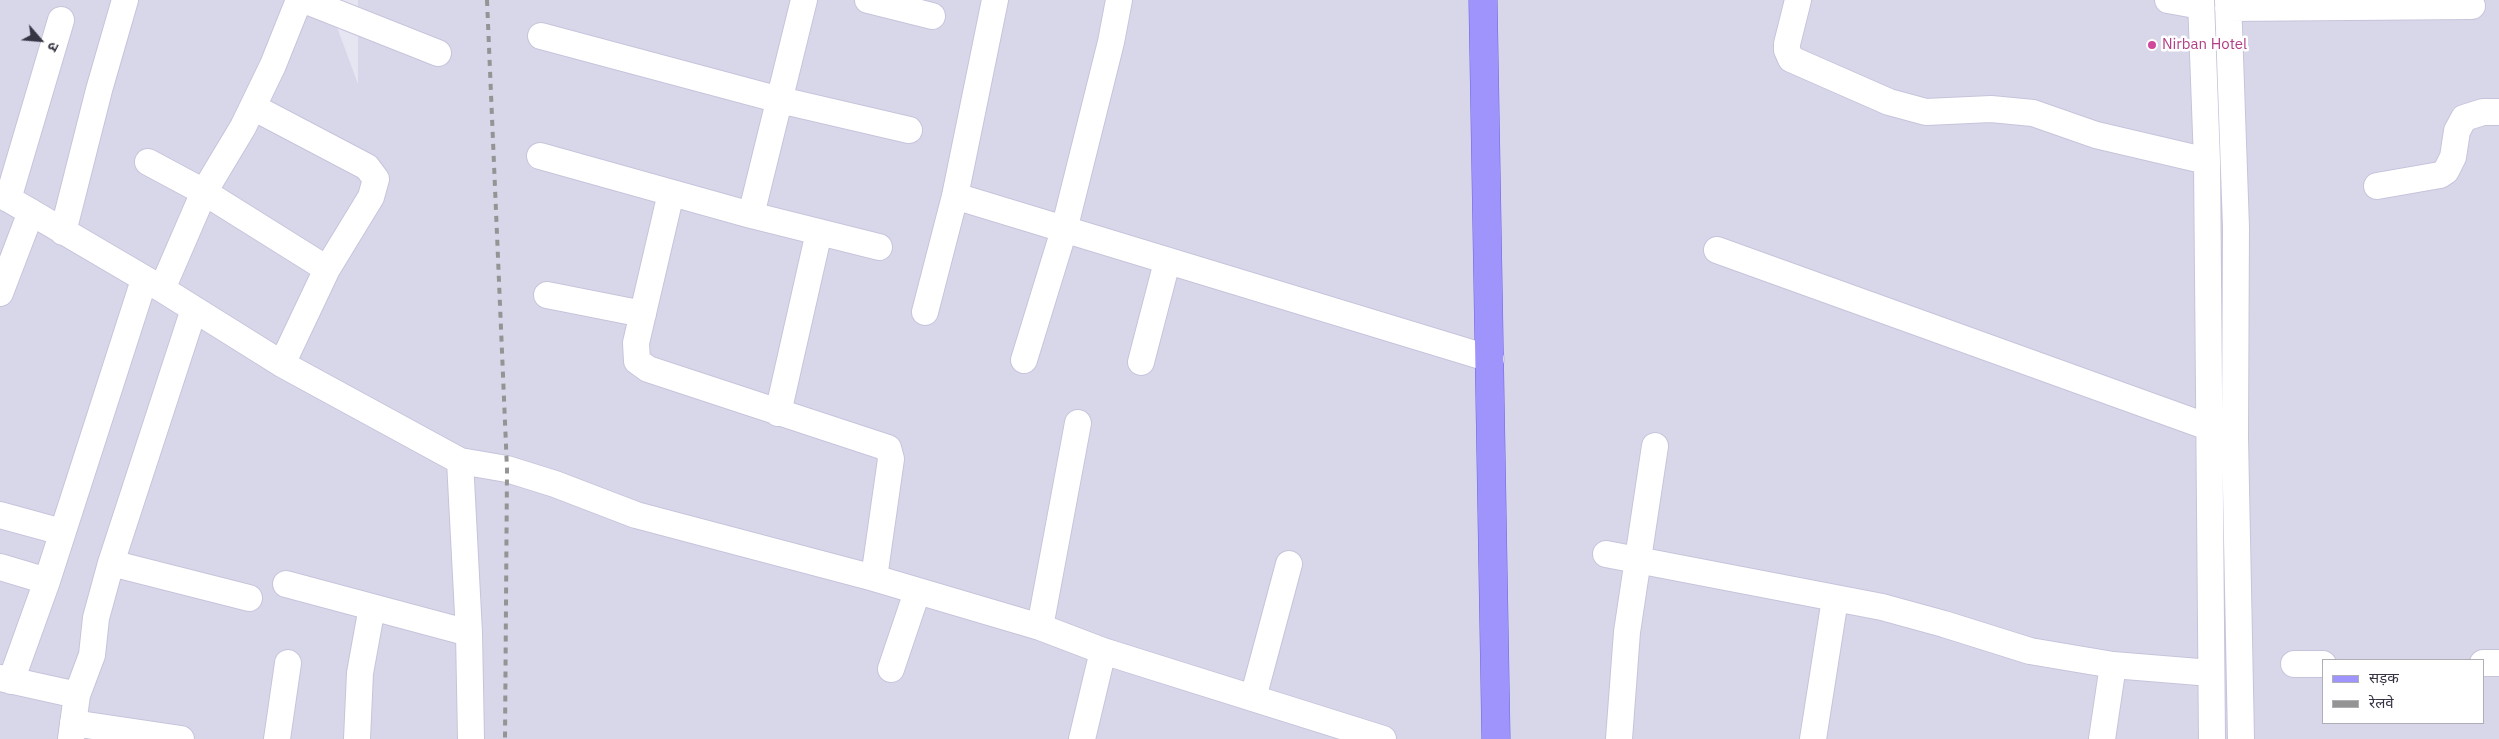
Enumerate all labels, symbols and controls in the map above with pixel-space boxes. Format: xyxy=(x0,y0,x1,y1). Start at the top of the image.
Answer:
north arrow xyxy=(15,15,65,65)
place label: Nirban Hotel xyxy=(2162,36,2247,54)
text: उ xyxy=(43,39,63,55)
marker: Nirban Hotel xyxy=(2146,39,2158,51)
legend xyxy=(2322,659,2484,724)
text: सड़क xyxy=(2369,668,2399,687)
text: रेलवे xyxy=(2369,693,2394,712)

